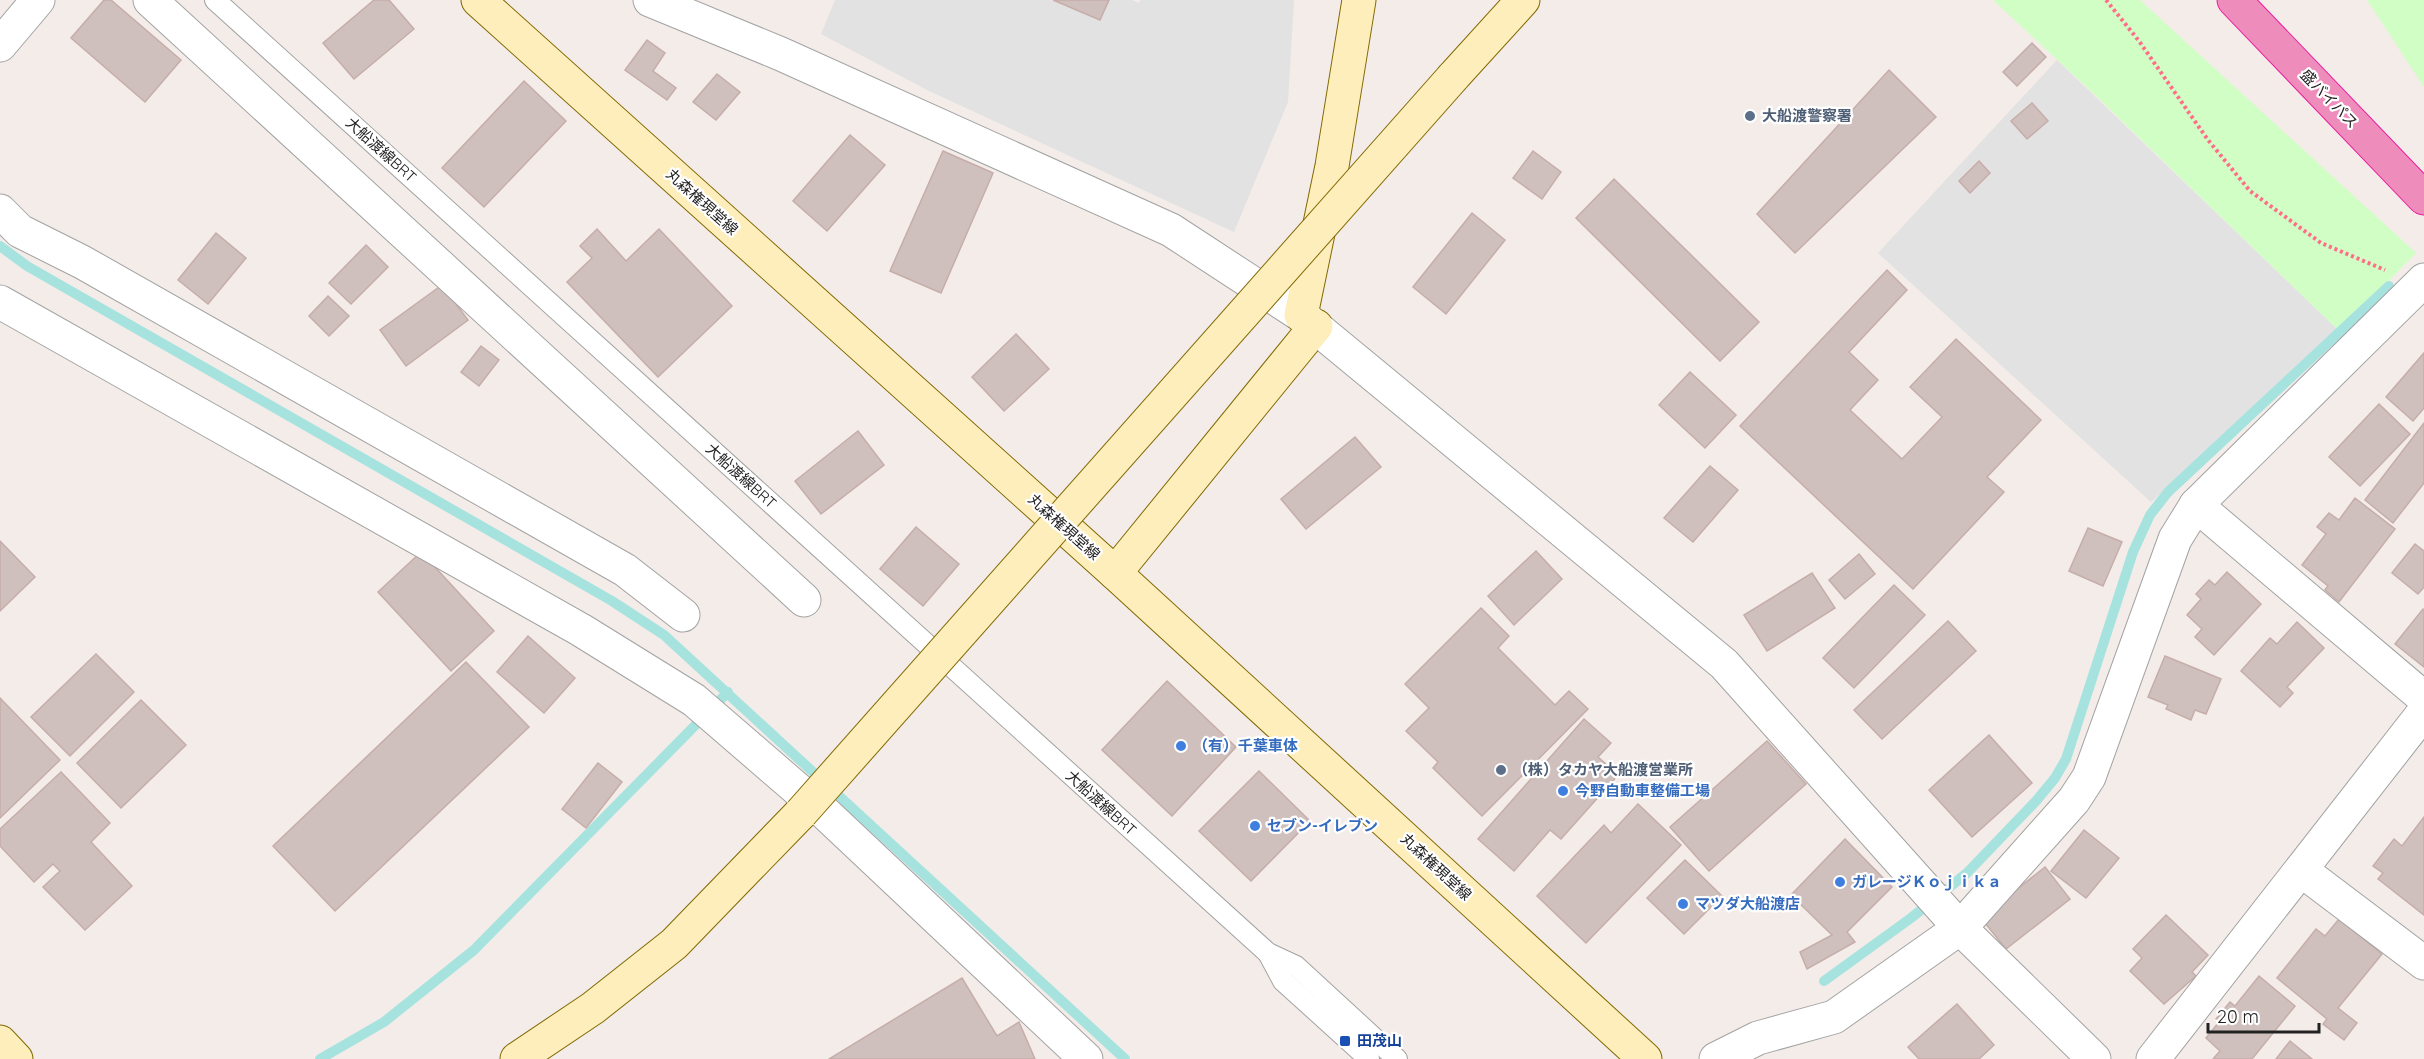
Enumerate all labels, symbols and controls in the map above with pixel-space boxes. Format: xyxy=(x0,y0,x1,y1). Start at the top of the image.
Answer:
street label: 盛バイパス xyxy=(2297,65,2362,132)
place label: 大船渡警察署 xyxy=(1762,106,1852,125)
marker: 大船渡警察署 xyxy=(1743,109,1757,123)
street label: 大船渡線BRT xyxy=(342,113,421,186)
street label: 丸森権現堂線 xyxy=(663,164,742,239)
street label: 大船渡線BRT xyxy=(702,439,781,512)
street label: 丸森権現堂線 xyxy=(1025,489,1104,564)
place label: （有）千葉車体 xyxy=(1193,736,1298,755)
marker: （有）千葉車体 xyxy=(1174,739,1188,753)
place label: （株）タカヤ大船渡営業所 xyxy=(1513,760,1693,779)
marker: （株）タカヤ大船渡営業所 xyxy=(1494,763,1508,777)
street label: 大船渡線BRT xyxy=(1062,766,1141,839)
place label: 今野自動車整備工場 xyxy=(1575,781,1710,800)
marker: 今野自動車整備工場 xyxy=(1556,784,1570,798)
place label: セブン-イレブン xyxy=(1267,816,1378,835)
marker: セブン-イレブン xyxy=(1248,819,1262,833)
street label: 丸森権現堂線 xyxy=(1397,829,1476,904)
place label: ガレージＫｏｊｉｋａ xyxy=(1852,872,2002,891)
marker: ガレージＫｏｊｉｋａ xyxy=(1833,875,1847,889)
place label: マツダ大船渡店 xyxy=(1695,894,1800,913)
marker: マツダ大船渡店 xyxy=(1676,897,1690,911)
scale bar xyxy=(2208,996,2319,1034)
text: 20 m xyxy=(2217,1005,2259,1028)
place label: 田茂山 xyxy=(1357,1031,1402,1050)
marker: 田茂山 xyxy=(1338,1034,1352,1048)

